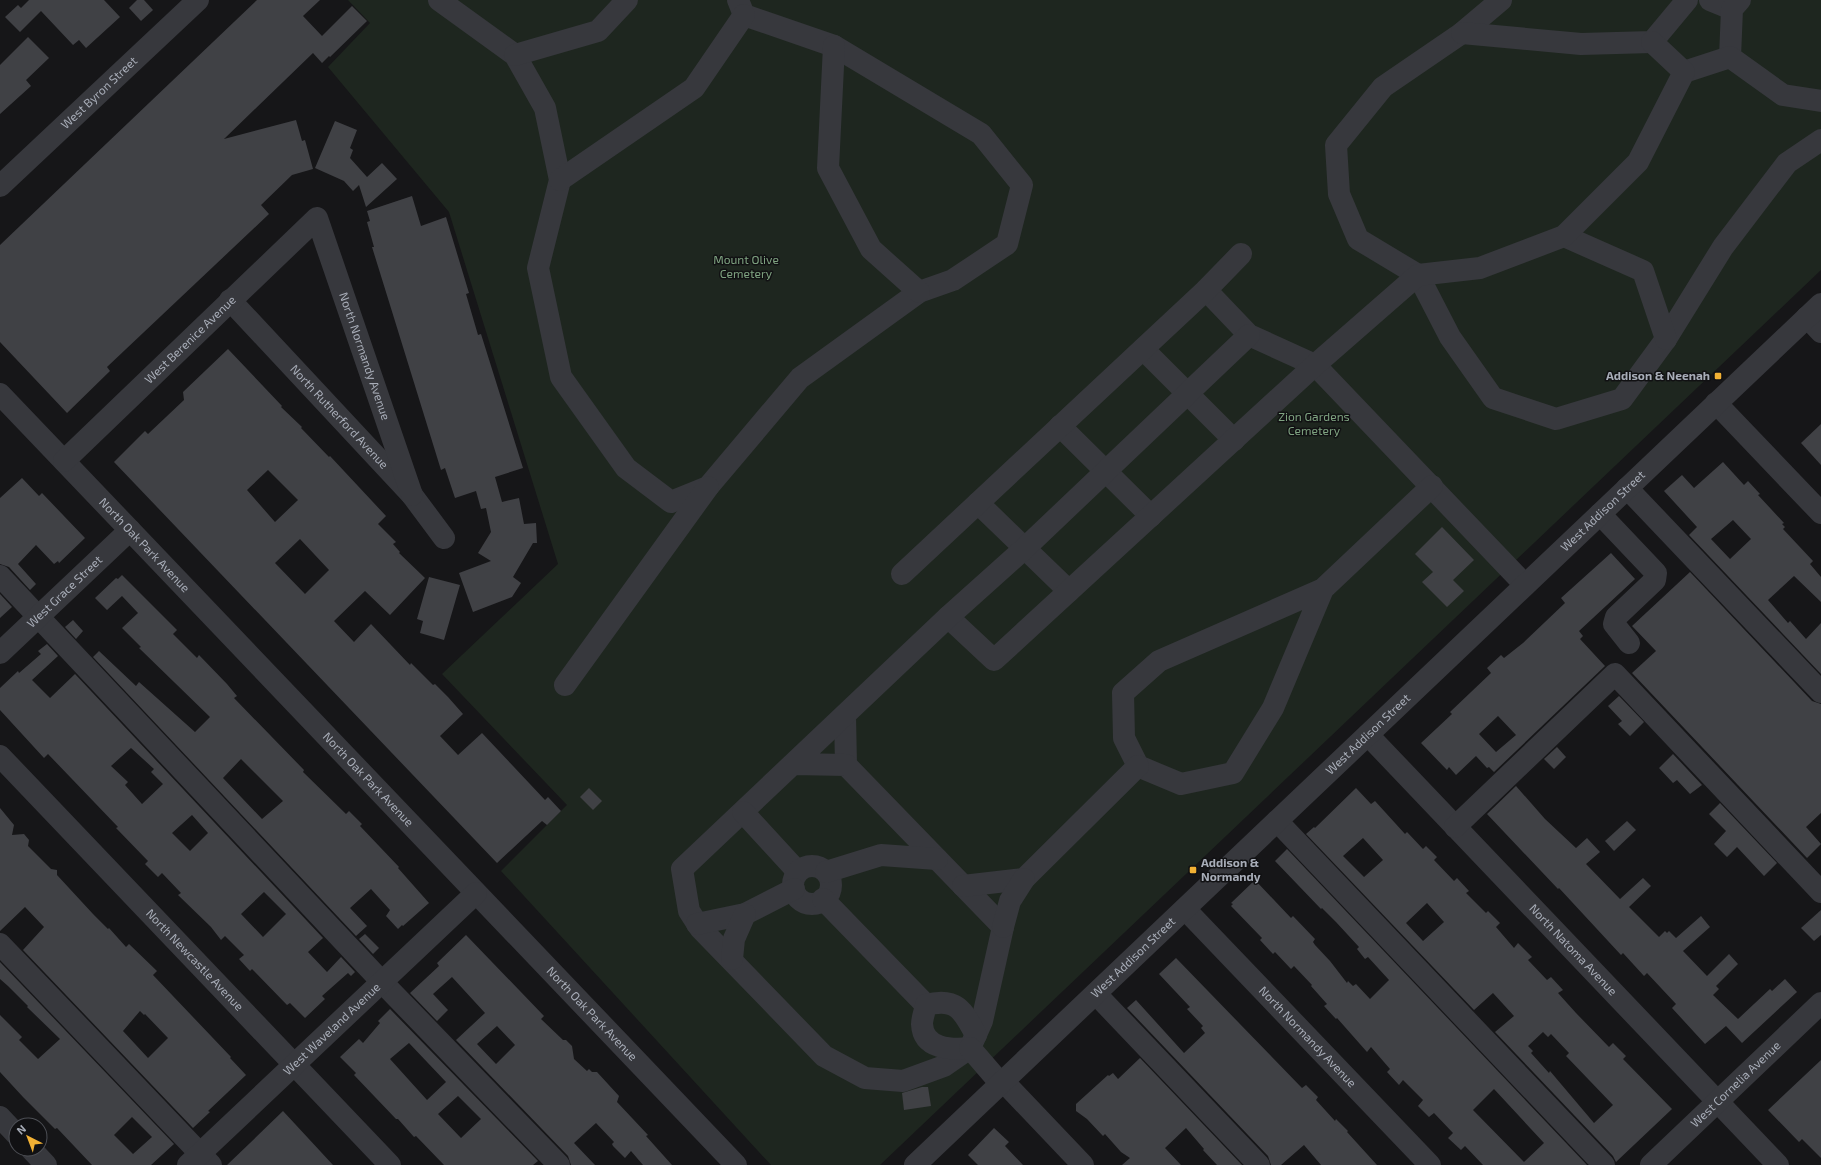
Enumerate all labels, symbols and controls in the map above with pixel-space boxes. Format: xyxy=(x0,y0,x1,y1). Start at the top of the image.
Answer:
street label: West Byron Street xyxy=(57,53,140,131)
park label: Mount Olive Cemetery xyxy=(713,252,779,280)
street label: North Normandy Avenue xyxy=(337,290,394,422)
street label: West Berenice Avenue xyxy=(141,292,238,386)
street label: North Rutherford Avenue xyxy=(288,361,392,471)
place label: Addison & Neenah xyxy=(1606,368,1710,382)
marker: Addison & Neenah xyxy=(1713,371,1723,381)
park label: Zion Gardens Cemetery xyxy=(1278,409,1350,437)
street label: West Addison Street xyxy=(1557,467,1648,554)
street label: North Oak Park Avenue xyxy=(97,495,193,594)
street label: West Grace Street xyxy=(23,552,105,630)
street label: West Addison Street xyxy=(1322,690,1413,777)
street label: North Oak Park Avenue xyxy=(321,729,417,829)
place label: Addison & Normandy xyxy=(1201,855,1261,884)
marker: Addison & Normandy xyxy=(1188,865,1198,875)
street label: North Natoma Avenue xyxy=(1527,901,1620,998)
street label: North Newcastle Avenue xyxy=(144,906,247,1013)
street label: West Addison Street xyxy=(1087,913,1178,1000)
street label: North Oak Park Avenue xyxy=(544,963,641,1063)
street label: West Waveland Avenue xyxy=(280,979,383,1077)
street label: North Normandy Avenue xyxy=(1257,983,1360,1090)
street label: West Cornelia Avenue xyxy=(1687,1038,1783,1130)
north arrow xyxy=(8,1117,48,1157)
text: N xyxy=(14,1122,28,1137)

